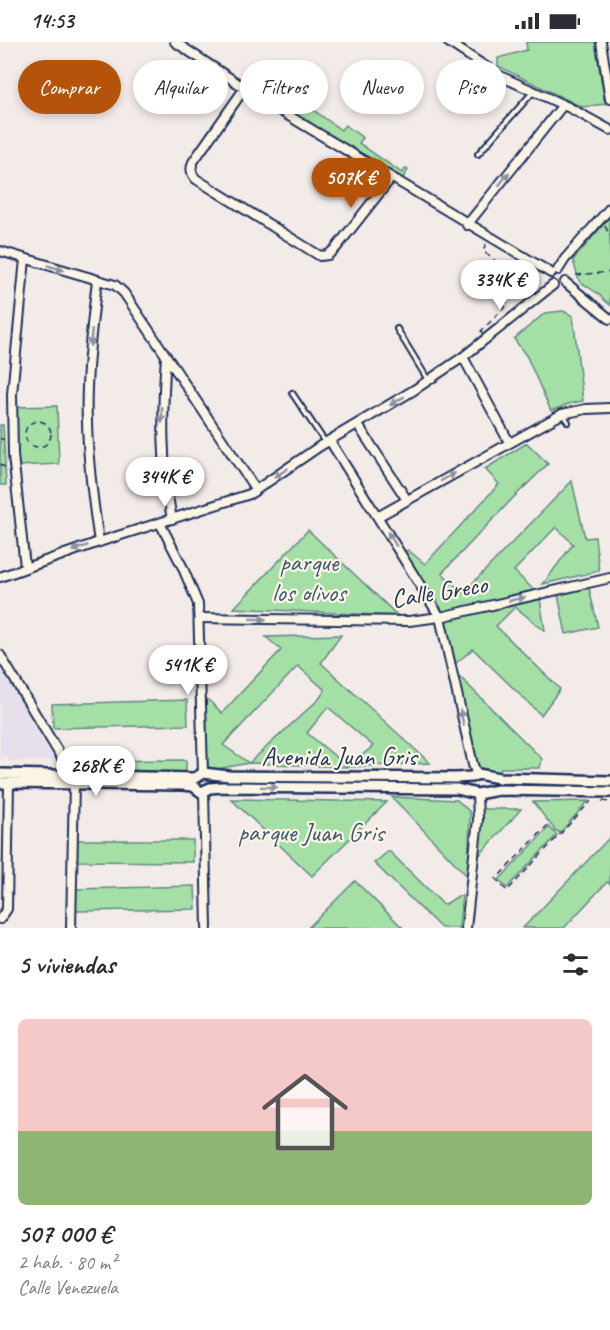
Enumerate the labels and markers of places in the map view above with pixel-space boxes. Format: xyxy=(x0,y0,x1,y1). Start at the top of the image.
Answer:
pin: 507K € xyxy=(302,158,400,209)
pin: 334K € xyxy=(451,260,549,311)
pin: 344K € xyxy=(116,457,214,508)
pin: 541K € xyxy=(139,645,237,696)
pin: 268K € xyxy=(47,746,145,797)

